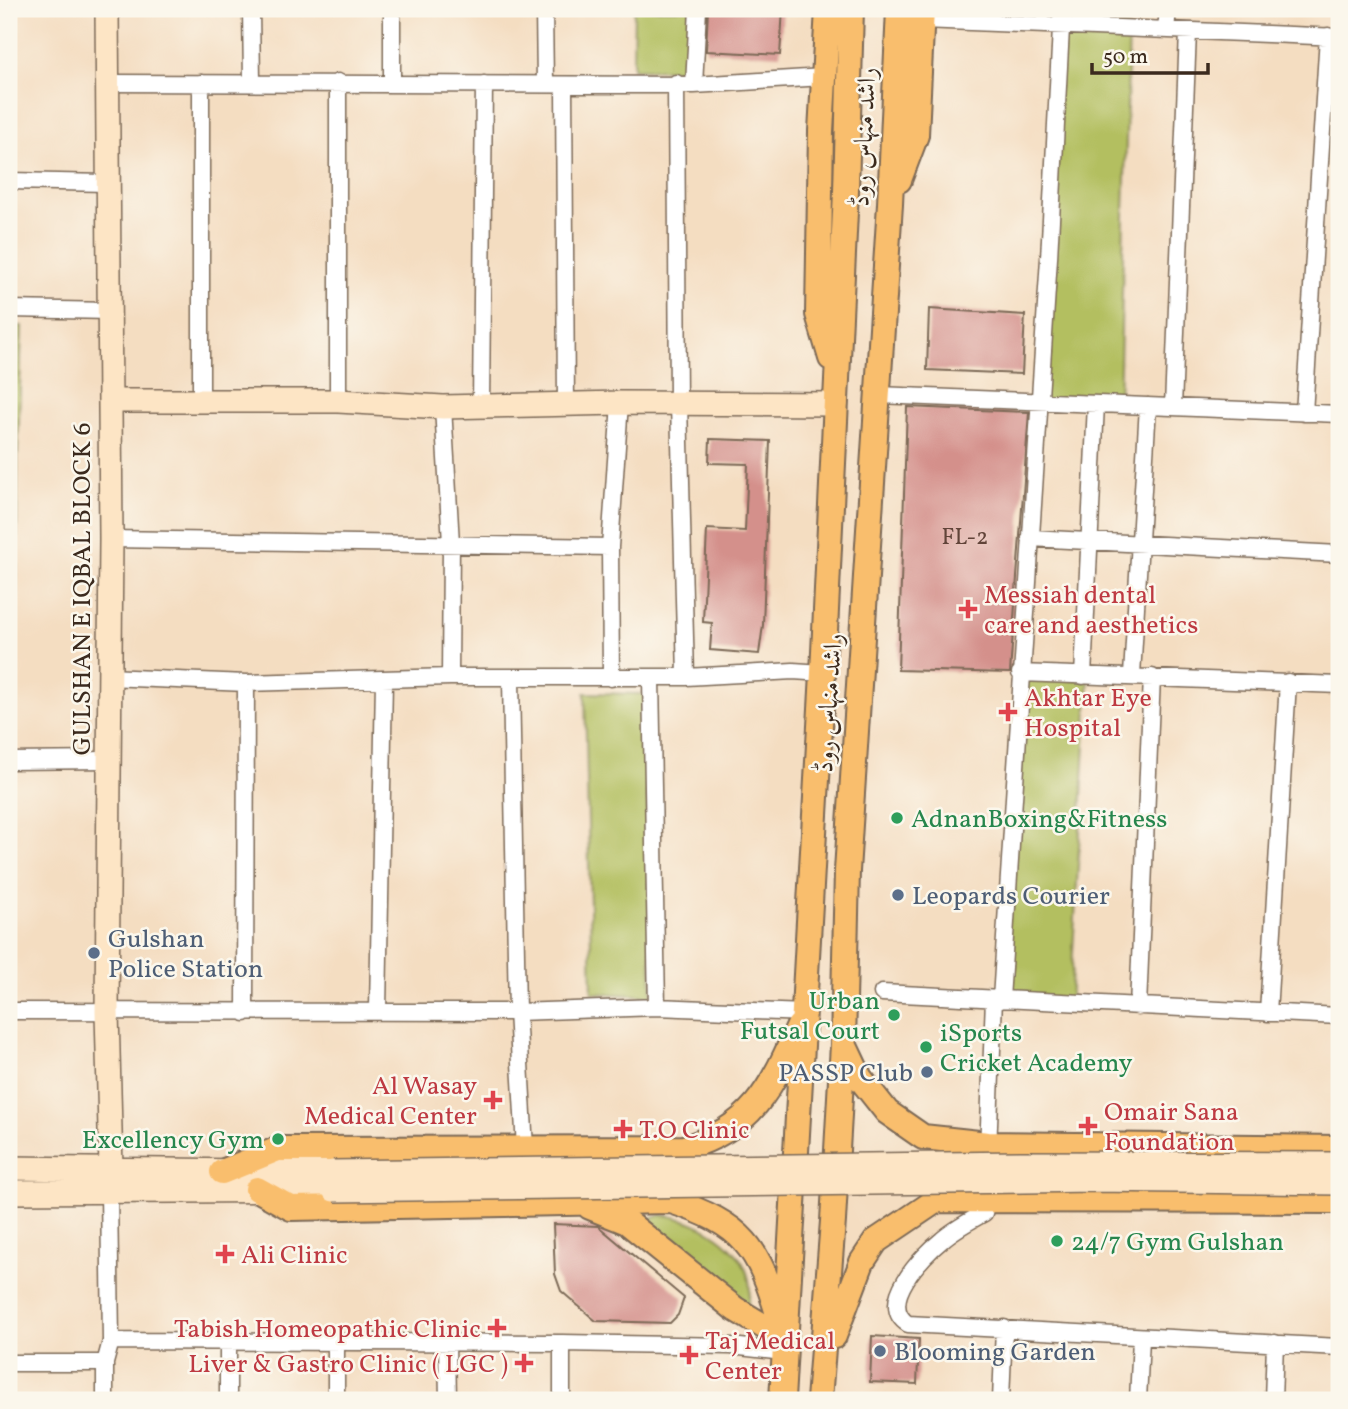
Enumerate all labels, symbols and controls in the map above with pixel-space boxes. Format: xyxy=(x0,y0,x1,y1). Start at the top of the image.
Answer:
scale bar xyxy=(1092,32,1208,76)
text: 50 m xyxy=(1103,43,1148,72)
street label: راشد منہاس روڈ xyxy=(843,66,887,208)
street label: GULSHAN E IQBAL BLOCK 6 xyxy=(65,422,101,756)
house number: FL-2 xyxy=(942,522,988,554)
place label: Messiah dental care and aesthetics xyxy=(984,578,1198,644)
marker: Messiah dental care and aesthetics xyxy=(958,599,978,619)
street label: راشد منہاس روڈ xyxy=(807,632,853,774)
place label: Akhtar Eye Hospital xyxy=(1024,681,1152,747)
marker: Akhtar Eye Hospital xyxy=(998,702,1018,722)
place label: AdnanBoxing&Fitness xyxy=(911,802,1167,838)
marker: AdnanBoxing&Fitness xyxy=(889,810,905,826)
place label: Leopards Courier xyxy=(912,879,1110,915)
marker: Leopards Courier xyxy=(890,887,906,903)
place label: Gulshan Police Station xyxy=(108,922,263,988)
marker: Gulshan Police Station xyxy=(86,945,102,961)
place label: Urban Futsal Court xyxy=(740,984,880,1050)
marker: Urban Futsal Court xyxy=(886,1007,902,1023)
place label: iSports Cricket Academy xyxy=(940,1016,1132,1082)
marker: iSports Cricket Academy xyxy=(918,1039,934,1055)
place label: PASSP Club xyxy=(778,1056,913,1092)
marker: PASSP Club xyxy=(919,1064,935,1080)
place label: Al Wasay Medical Center xyxy=(304,1069,477,1135)
marker: Al Wasay Medical Center xyxy=(483,1090,503,1110)
place label: Omair Sana Foundation xyxy=(1104,1095,1239,1161)
place label: T.O Clinic xyxy=(639,1113,750,1149)
marker: Omair Sana Foundation xyxy=(1078,1116,1098,1136)
marker: T.O Clinic xyxy=(613,1119,633,1139)
place label: Excellency Gym xyxy=(82,1123,264,1159)
marker: Excellency Gym xyxy=(270,1131,286,1147)
place label: 24/7 Gym Gulshan xyxy=(1071,1225,1284,1261)
marker: 24/7 Gym Gulshan xyxy=(1049,1233,1065,1249)
place label: Ali Clinic xyxy=(241,1238,348,1274)
marker: Ali Clinic xyxy=(215,1244,235,1264)
place label: Tabish Homeopathic Clinic xyxy=(174,1312,481,1348)
marker: Tabish Homeopathic Clinic xyxy=(487,1318,507,1338)
place label: Taj Medical Center xyxy=(705,1324,835,1390)
place label: Blooming Garden xyxy=(894,1335,1096,1371)
marker: Blooming Garden xyxy=(872,1343,888,1359)
marker: Taj Medical Center xyxy=(679,1345,699,1365)
place label: Liver & Gastro Clinic ( LGC ) xyxy=(188,1347,508,1383)
marker: Liver & Gastro Clinic ( LGC ) xyxy=(514,1353,534,1373)

